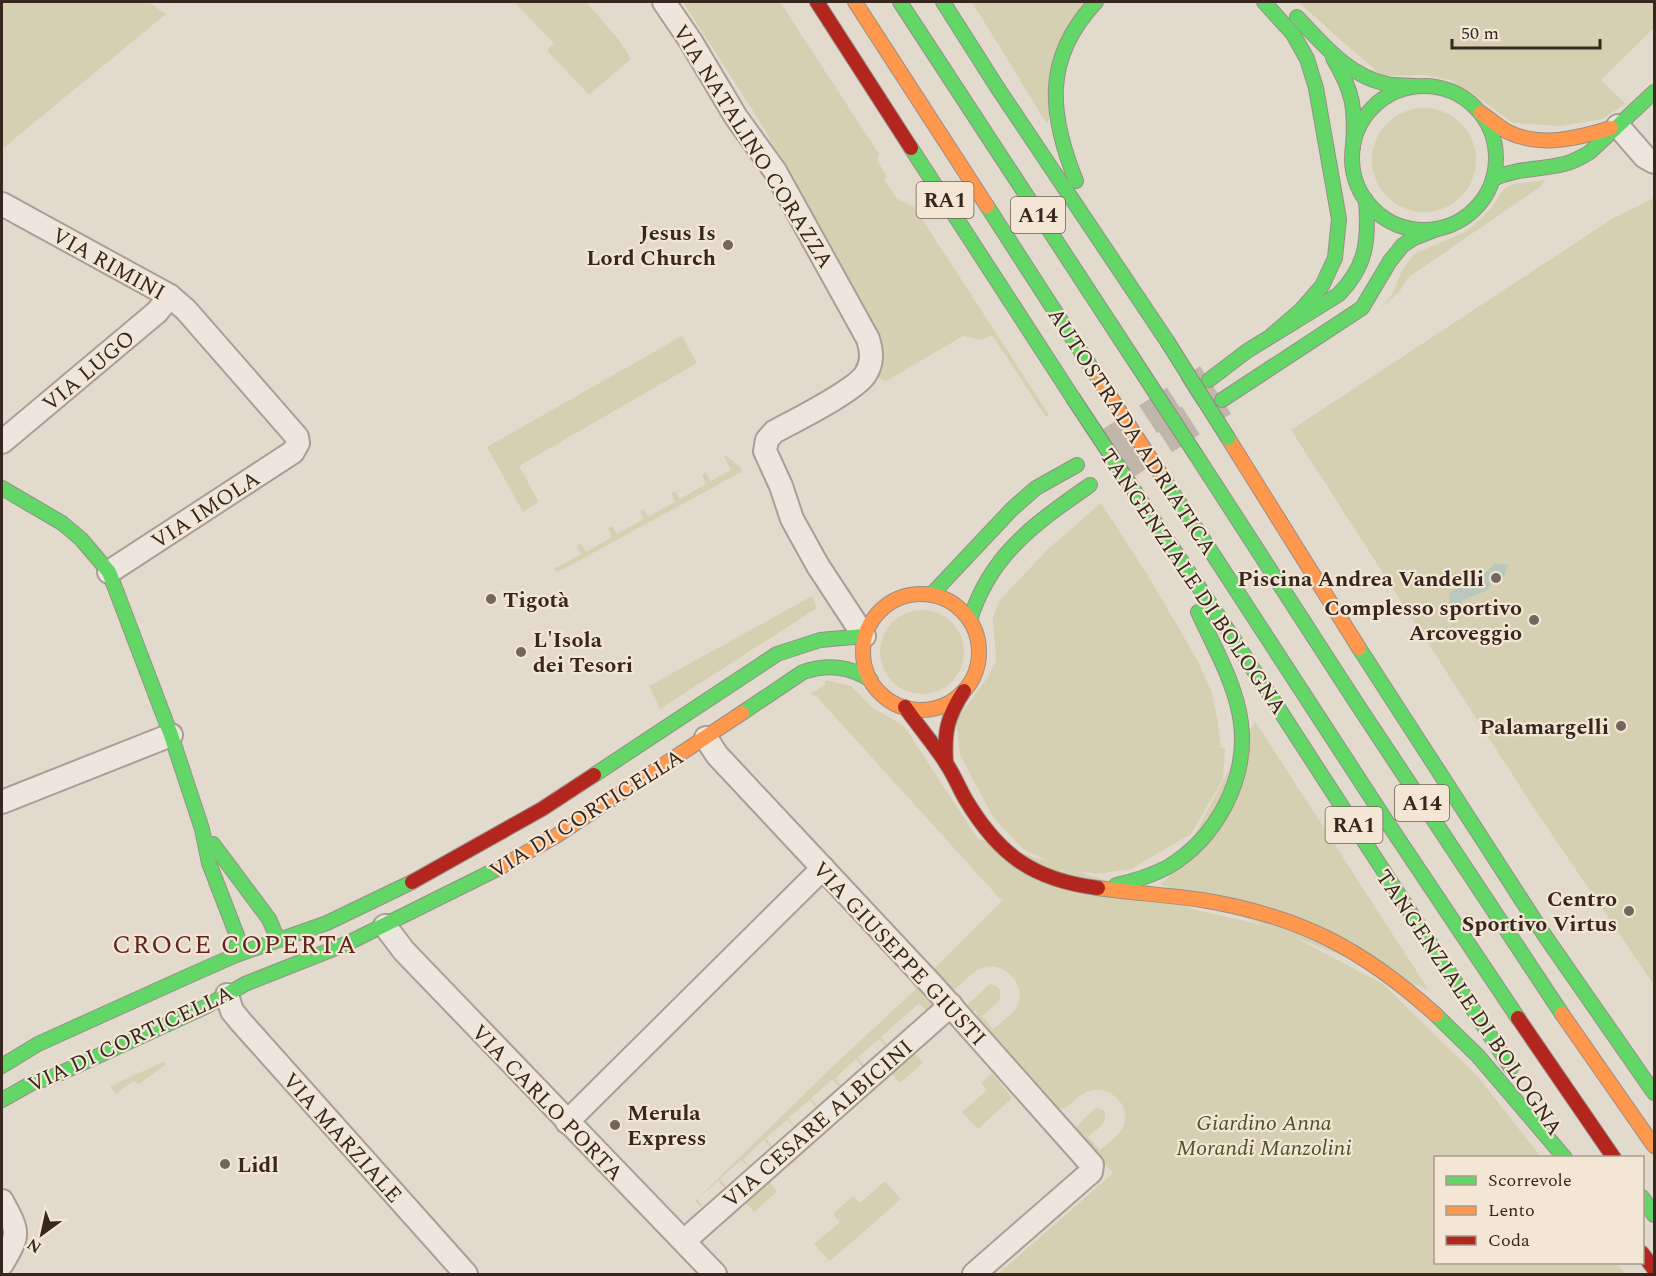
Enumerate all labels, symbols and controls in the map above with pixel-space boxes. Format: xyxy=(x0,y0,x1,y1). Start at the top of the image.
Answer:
scale bar xyxy=(1452,12,1600,50)
street label: VIA NATALINO CORAZZA xyxy=(664,18,842,275)
text: 50 m xyxy=(1461,20,1499,47)
road number: RA1 xyxy=(916,182,974,218)
road number: A14 xyxy=(1011,197,1065,233)
place label: Jesus Is Lord Church xyxy=(586,217,716,275)
street label: VIA RIMINI xyxy=(45,219,171,309)
marker: Jesus Is Lord Church xyxy=(721,238,735,252)
street label: AUTOSTRADA ADRIATICA xyxy=(1039,301,1225,562)
street label: VIA LUGO xyxy=(35,322,143,420)
street label: TANGENZIALE DI BOLOGNA xyxy=(1091,442,1295,722)
street label: VIA IMOLA xyxy=(145,463,267,558)
place label: Piscina Andrea Vandelli xyxy=(1237,563,1484,596)
marker: Piscina Andrea Vandelli xyxy=(1489,571,1503,585)
place label: Tigotà xyxy=(503,584,570,617)
marker: Tigotà xyxy=(484,592,498,606)
place label: Complesso sportivo Arcoveggio xyxy=(1324,592,1522,650)
marker: Complesso sportivo Arcoveggio xyxy=(1527,613,1541,627)
place label: L'Isola dei Tesori xyxy=(533,624,633,682)
marker: L'Isola dei Tesori xyxy=(514,645,528,659)
place label: Palamargelli xyxy=(1480,711,1609,744)
marker: Palamargelli xyxy=(1614,719,1628,733)
street label: VIA DI CORTICELLA xyxy=(483,741,690,887)
road number: A14 xyxy=(1395,785,1449,821)
road number: RA1 xyxy=(1326,807,1382,843)
street label: VIA GIUSEPPE GIUSTI xyxy=(804,854,994,1054)
street label: TANGENZIALE DI BOLOGNA xyxy=(1367,863,1571,1143)
place label: Centro Sportivo Virtus xyxy=(1462,883,1617,941)
marker: Centro Sportivo Virtus xyxy=(1622,904,1636,918)
district label: CROCE COPERTA xyxy=(112,925,358,965)
street label: VIA DI CORTICELLA xyxy=(22,977,239,1102)
street label: VIA CARLO PORTA xyxy=(463,1017,631,1189)
street label: VIA CESARE ALBICINI xyxy=(715,1032,921,1216)
street label: VIA MARZIALE xyxy=(274,1065,410,1211)
place label: Merula Express xyxy=(627,1097,706,1155)
park label: Giardino Anna Morandi Manzolini xyxy=(1176,1107,1352,1165)
marker: Merula Express xyxy=(608,1118,622,1132)
place label: Lidl xyxy=(237,1149,279,1182)
legend xyxy=(1434,1156,1644,1264)
marker: Lidl xyxy=(218,1157,232,1171)
text: Scorrevole xyxy=(1488,1167,1572,1194)
text: Lento xyxy=(1488,1197,1535,1224)
north arrow xyxy=(12,1204,72,1264)
text: Coda xyxy=(1488,1227,1530,1254)
text: N xyxy=(22,1232,46,1259)

